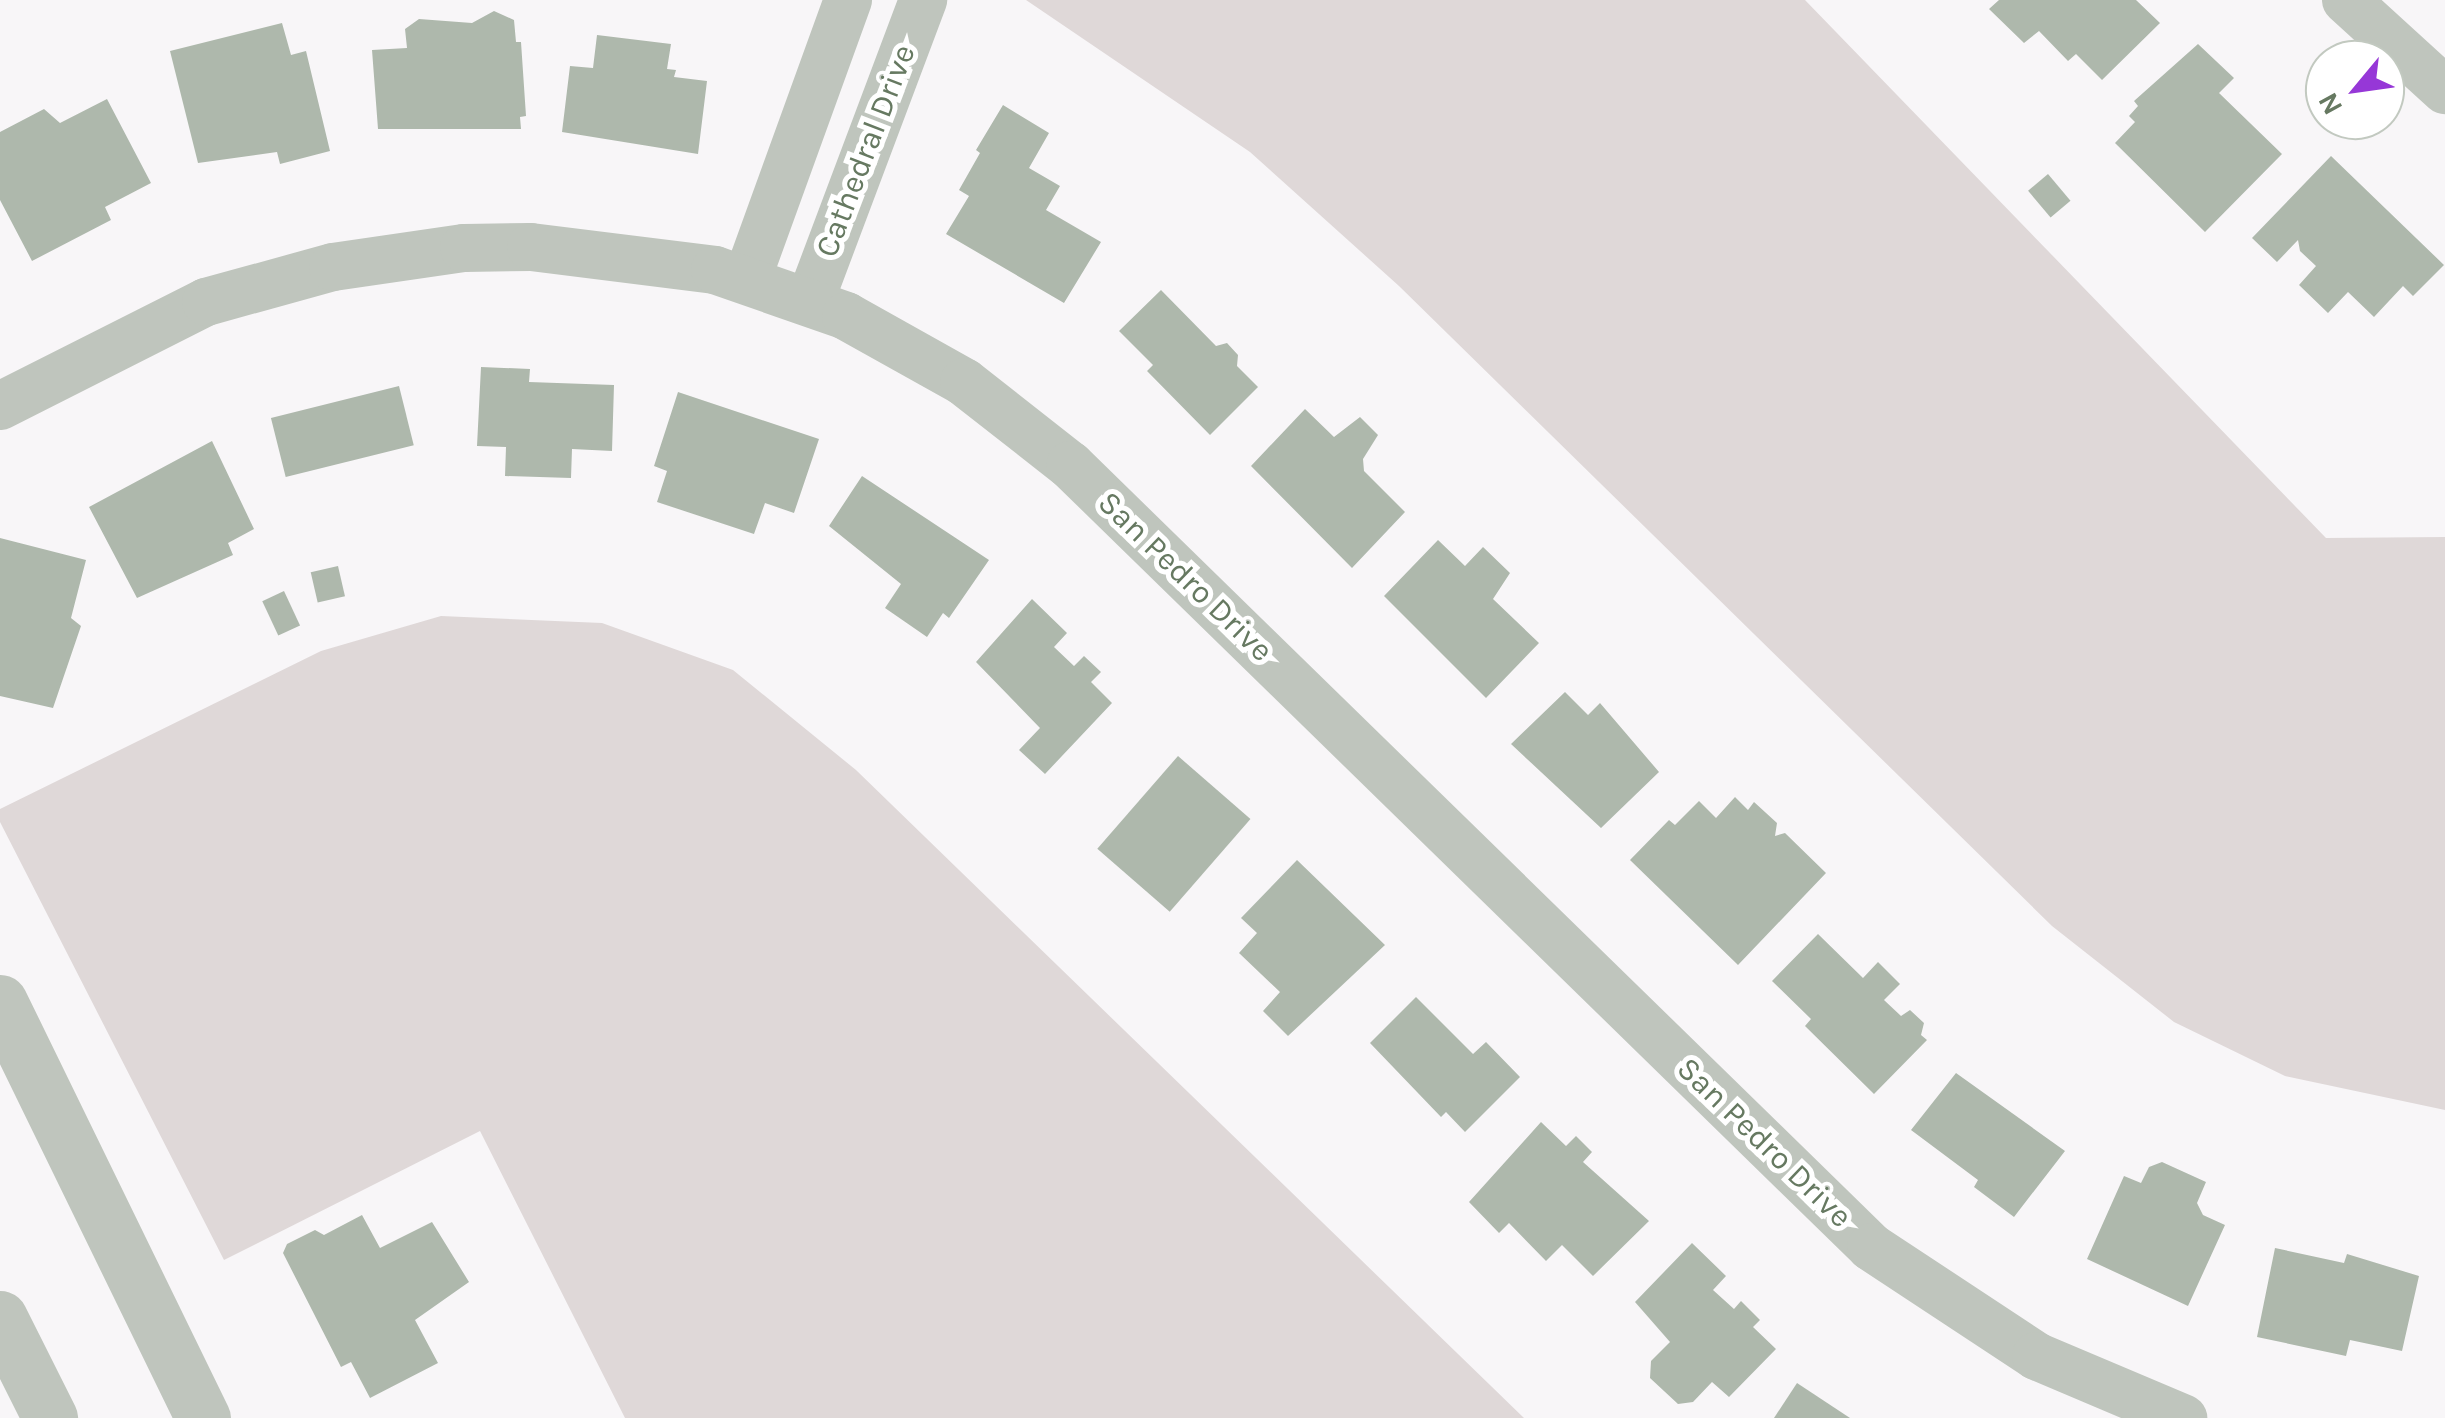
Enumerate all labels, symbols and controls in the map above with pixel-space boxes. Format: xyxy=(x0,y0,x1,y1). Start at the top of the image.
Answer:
street label: Cathedral Drive xyxy=(808,39,924,263)
north arrow xyxy=(2305,40,2405,140)
text: N xyxy=(2311,87,2349,121)
street label: San Pedro Drive xyxy=(1090,484,1280,670)
street label: San Pedro Drive xyxy=(1669,1050,1859,1236)

